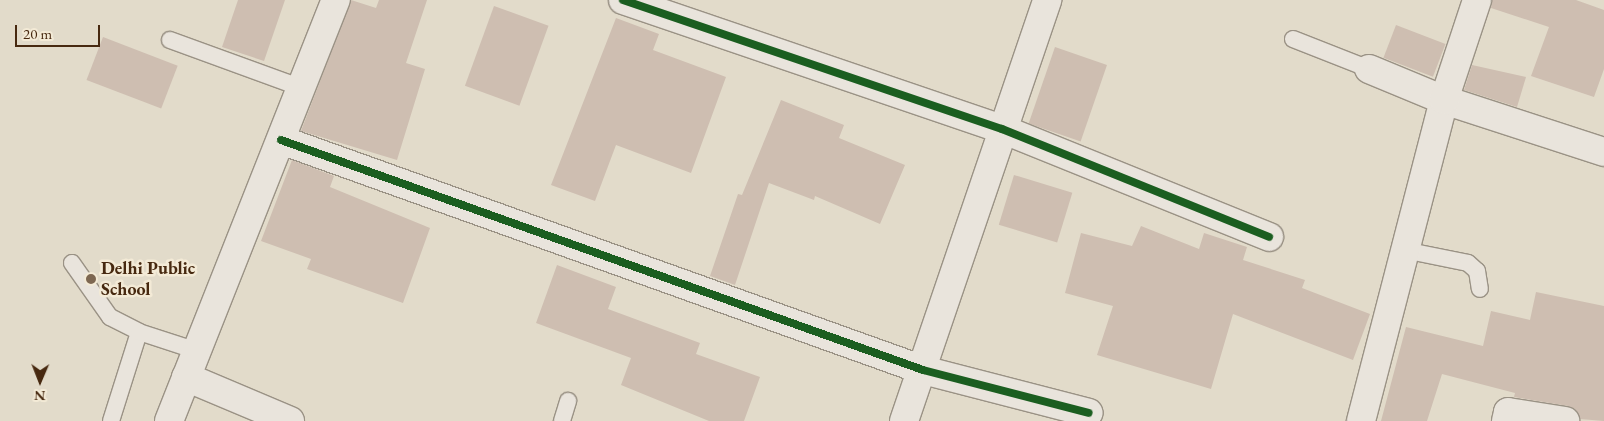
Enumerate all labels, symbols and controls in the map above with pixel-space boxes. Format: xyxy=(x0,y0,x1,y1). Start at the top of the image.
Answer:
scale bar xyxy=(18,15,102,47)
text: 20 m xyxy=(23,24,52,43)
place label: Delhi Public School xyxy=(101,258,195,300)
marker: Delhi Public School xyxy=(85,273,97,285)
north arrow xyxy=(15,356,65,406)
text: N xyxy=(34,387,46,405)

